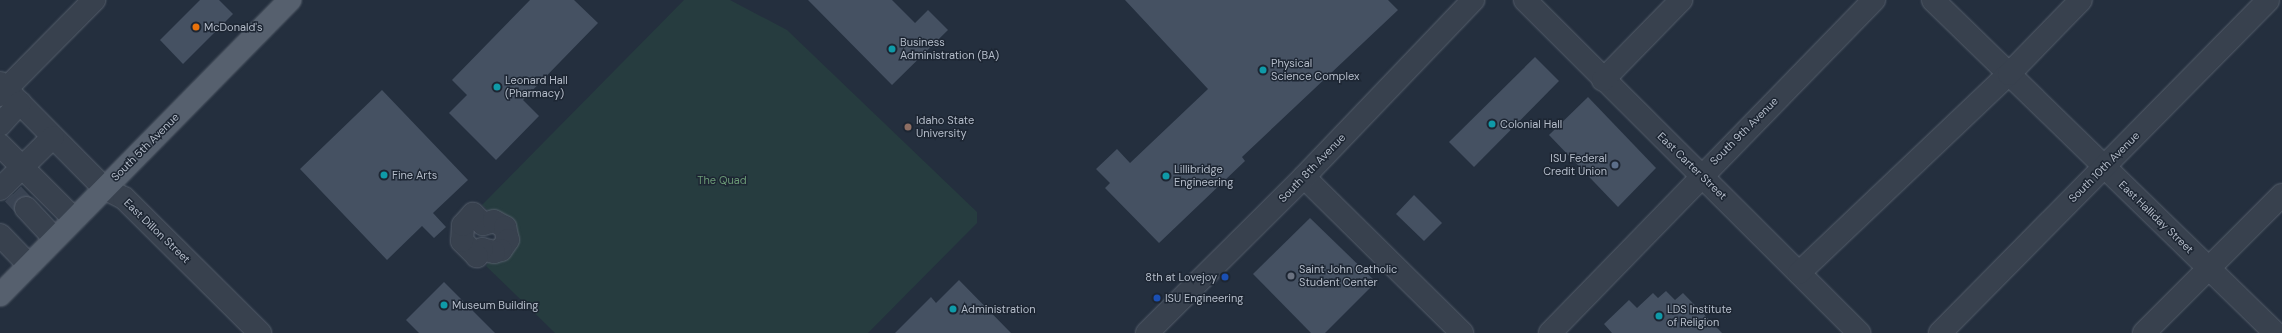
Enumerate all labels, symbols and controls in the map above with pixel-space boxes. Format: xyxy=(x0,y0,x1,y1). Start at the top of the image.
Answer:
place label: McDonald's xyxy=(204,20,263,34)
marker: McDonald's xyxy=(191,22,201,32)
place label: Business Administration (BA) xyxy=(900,36,999,62)
marker: Business Administration (BA) xyxy=(887,44,897,54)
place label: Physical Science Complex xyxy=(1271,57,1359,83)
marker: Physical Science Complex xyxy=(1258,65,1268,75)
place label: Leonard Hall (Pharmacy) xyxy=(505,74,568,100)
marker: Leonard Hall (Pharmacy) xyxy=(492,82,502,92)
street label: South 9th Avenue xyxy=(1707,94,1781,168)
street label: South 5th Avenue xyxy=(108,110,182,184)
place label: Idaho State University xyxy=(916,114,974,140)
place label: Colonial Hall xyxy=(1500,117,1562,131)
marker: Colonial Hall xyxy=(1487,119,1497,129)
marker: Idaho State University xyxy=(903,122,913,132)
street label: South 10th Avenue xyxy=(2066,129,2142,205)
street label: East Carter Street xyxy=(1655,130,1729,202)
street label: South 8th Avenue xyxy=(1276,131,1348,205)
place label: ISU Federal Credit Union xyxy=(1543,152,1607,178)
marker: ISU Federal Credit Union xyxy=(1610,160,1620,170)
place label: Lillibridge Engineering xyxy=(1174,163,1233,189)
place label: Fine Arts xyxy=(392,168,437,182)
marker: Fine Arts xyxy=(379,170,389,180)
marker: Lillibridge Engineering xyxy=(1161,171,1171,181)
park label: The Quad xyxy=(697,173,747,187)
street label: East Halliday Street xyxy=(2116,178,2196,256)
street label: East Dillon Street xyxy=(121,196,193,266)
place label: Saint John Catholic Student Center xyxy=(1299,263,1397,289)
place label: 8th at Lovejoy xyxy=(1145,270,1217,284)
marker: Saint John Catholic Student Center xyxy=(1286,271,1296,281)
marker: 8th at Lovejoy xyxy=(1220,272,1230,282)
place label: ISU Engineering xyxy=(1165,291,1243,305)
marker: ISU Engineering xyxy=(1152,293,1162,303)
place label: Museum Building xyxy=(452,298,538,312)
marker: Museum Building xyxy=(439,300,449,310)
place label: Administration xyxy=(961,302,1036,316)
place label: LDS Institute of Religion xyxy=(1667,303,1732,329)
marker: Administration xyxy=(948,304,958,314)
marker: LDS Institute of Religion xyxy=(1654,311,1664,321)

